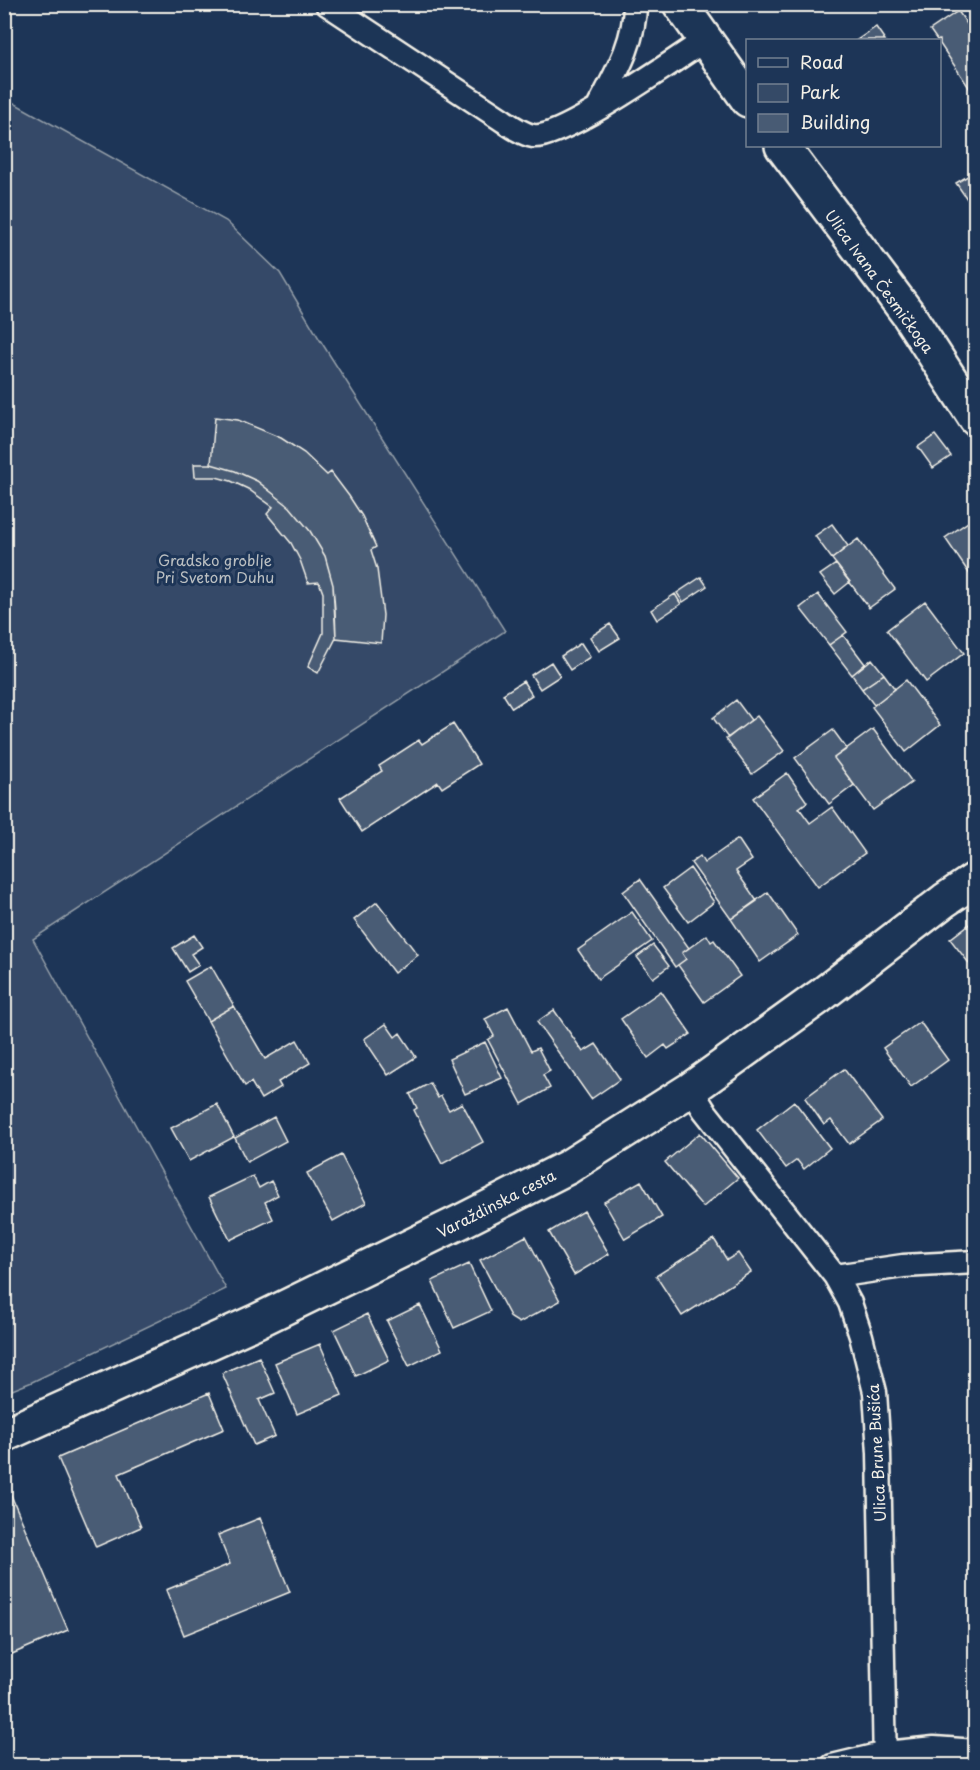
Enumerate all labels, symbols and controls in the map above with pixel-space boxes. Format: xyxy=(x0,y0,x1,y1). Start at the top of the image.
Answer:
legend xyxy=(746,39,941,147)
text: Road xyxy=(800,48,844,75)
text: Park xyxy=(800,78,840,105)
text: Building xyxy=(800,108,870,135)
street label: Ulica Ivana Česmičkoga xyxy=(820,204,940,358)
park label: Gradsko groblje Pri Svetom Duhu xyxy=(156,548,274,588)
street label: Varaždinska cesta xyxy=(433,1163,560,1243)
street label: Ulica Brune Bušića xyxy=(861,1383,891,1523)

